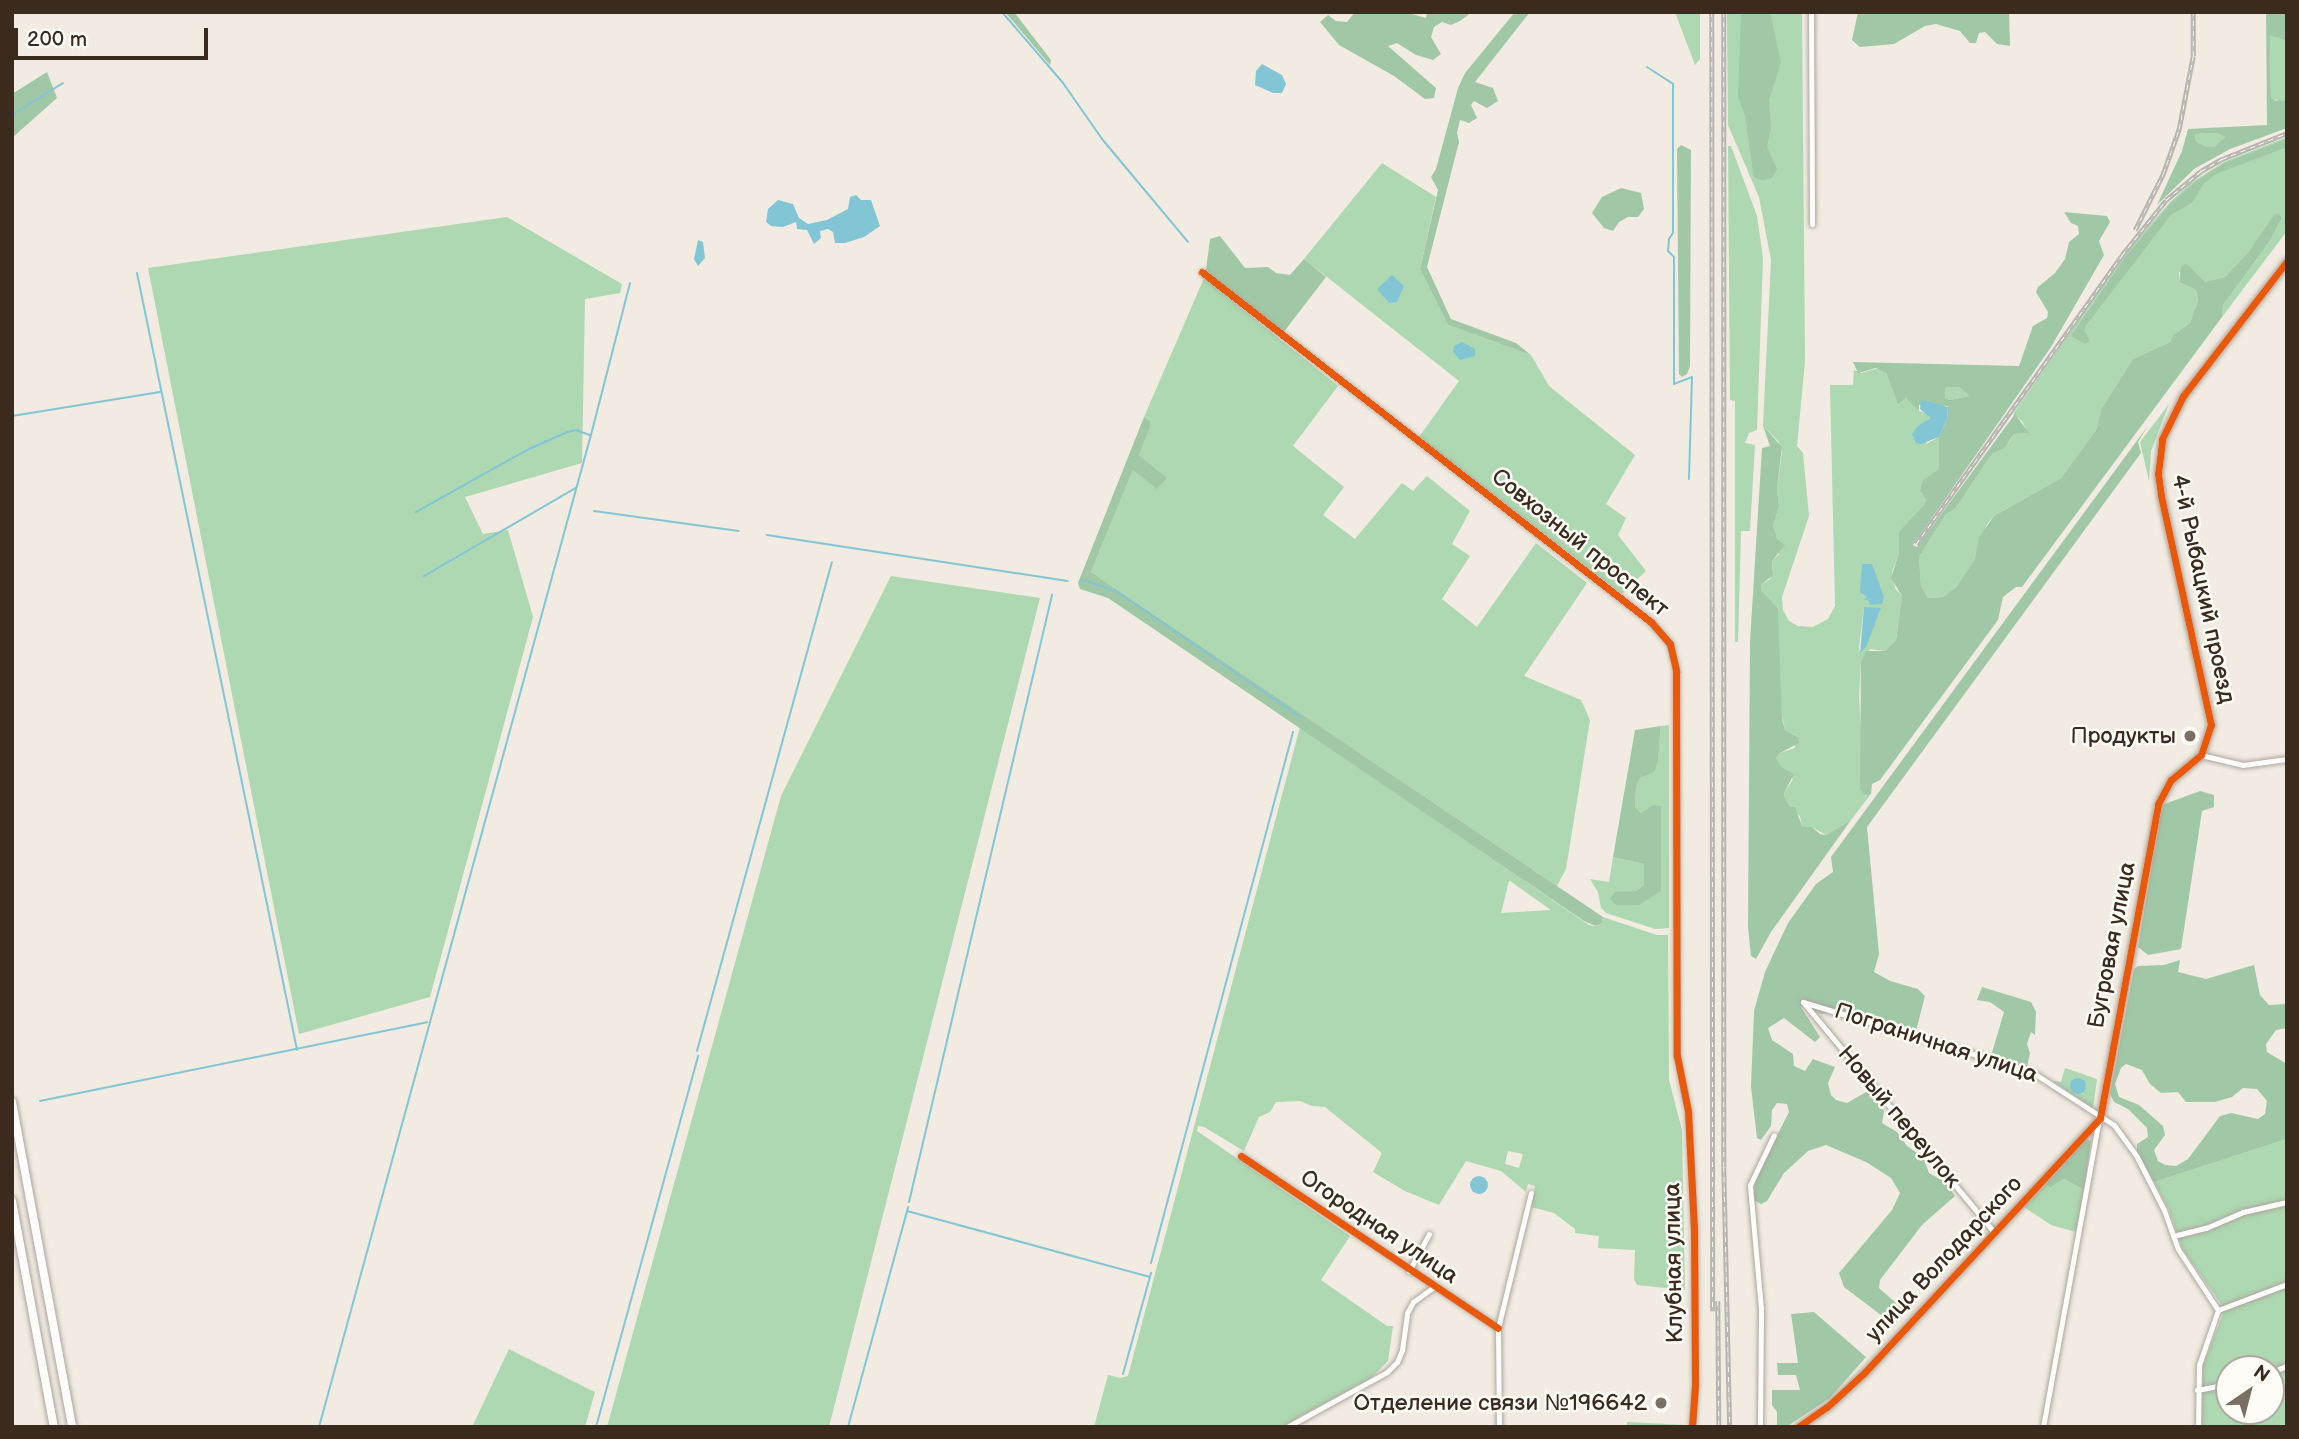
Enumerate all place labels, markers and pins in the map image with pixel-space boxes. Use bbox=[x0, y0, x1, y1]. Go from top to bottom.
place label: Продукты bbox=[2070, 722, 2176, 750]
marker: Продукты bbox=[2182, 728, 2198, 744]
place label: Отделение связи №196642 bbox=[1353, 1389, 1647, 1417]
marker: Отделение связи №196642 bbox=[1653, 1395, 1669, 1411]

